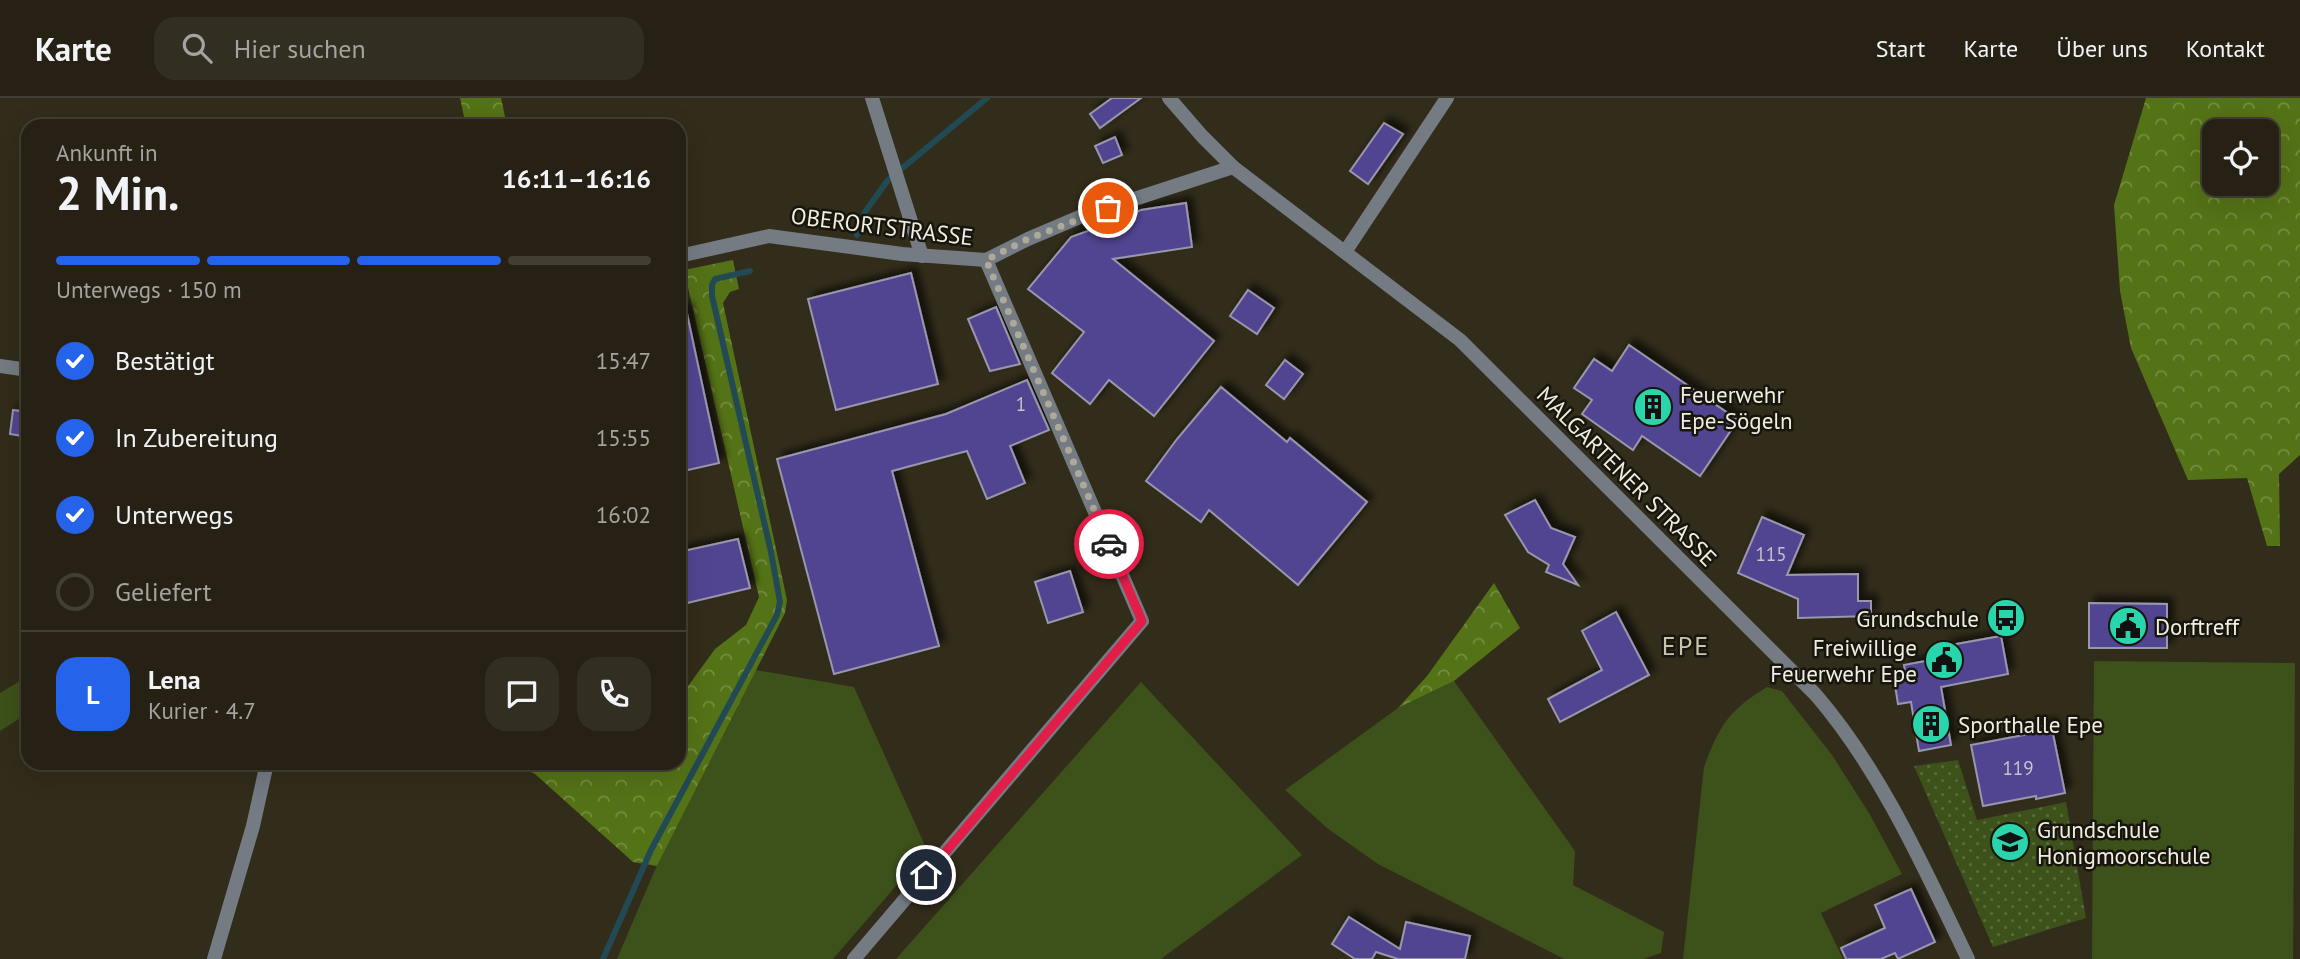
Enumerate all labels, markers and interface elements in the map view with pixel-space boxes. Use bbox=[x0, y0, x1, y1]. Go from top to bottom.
search box bbox=[154, 17, 644, 80]
text: Karte bbox=[35, 27, 112, 70]
icon: search bbox=[178, 29, 216, 67]
text: Hier suchen bbox=[234, 32, 366, 65]
text: Start bbox=[1876, 33, 1925, 64]
text: Karte bbox=[1963, 33, 2018, 64]
text: Über uns bbox=[2056, 33, 2148, 64]
text: Kontakt bbox=[2186, 33, 2265, 64]
map controls bbox=[2202, 119, 2279, 196]
button: locate bbox=[2202, 119, 2279, 196]
text: Ankunft in bbox=[56, 138, 158, 167]
text: 16:11–16:16 bbox=[502, 162, 651, 195]
text: 2 Min. bbox=[56, 163, 179, 223]
pin bbox=[1078, 178, 1138, 238]
icon: bag bbox=[1089, 189, 1127, 227]
street label: OBERORTSTRASSE bbox=[789, 200, 975, 252]
text: Unterwegs · 150 m bbox=[56, 275, 242, 304]
icon: check bbox=[56, 342, 94, 380]
text: Bestätigt bbox=[115, 344, 215, 377]
text: 15:47 bbox=[596, 346, 651, 375]
street label: MALGARTENER STRASSE bbox=[1531, 380, 1723, 572]
place label: Feuerwehr Epe-Sögeln bbox=[1680, 380, 1793, 435]
building icon: Feuerwehr Epe-Sögeln bbox=[1632, 386, 1674, 428]
house number: 1 bbox=[1016, 392, 1026, 416]
icon: check bbox=[56, 419, 94, 457]
text: In Zubereitung bbox=[115, 421, 278, 454]
text: 15:55 bbox=[596, 423, 651, 452]
icon: check bbox=[56, 496, 94, 534]
text: Unterwegs bbox=[115, 498, 233, 531]
text: 16:02 bbox=[596, 500, 651, 529]
courier bbox=[1074, 509, 1144, 579]
icon: car bbox=[1090, 525, 1128, 563]
house number: 115 bbox=[1755, 542, 1787, 566]
text: Geliefert bbox=[115, 575, 212, 608]
bus stop icon: Grundschule bbox=[1985, 597, 2027, 639]
place label: Grundschule bbox=[1856, 604, 1979, 633]
public building icon: Dorftreff bbox=[2107, 605, 2149, 647]
place label: Dorftreff bbox=[2155, 612, 2241, 641]
district label: EPE bbox=[1662, 629, 1710, 662]
place label: Freiwillige Feuerwehr Epe bbox=[1770, 633, 1917, 688]
public building icon: Freiwillige Feuerwehr Epe bbox=[1923, 639, 1965, 681]
button: chat bbox=[485, 657, 559, 731]
button: phone bbox=[577, 657, 651, 731]
text: Lena bbox=[148, 663, 201, 696]
text: L bbox=[86, 678, 100, 711]
text: Kurier · 4.7 bbox=[148, 696, 256, 725]
building icon: Sporthalle Epe bbox=[1910, 703, 1952, 745]
place label: Sporthalle Epe bbox=[1958, 710, 2103, 739]
house number: 119 bbox=[2002, 756, 2034, 780]
place label: Grundschule Honigmoorschule bbox=[2037, 815, 2210, 870]
school or university icon: Grundschule Honigmoorschule bbox=[1989, 821, 2031, 863]
pin bbox=[896, 845, 956, 905]
icon: home bbox=[907, 856, 945, 894]

